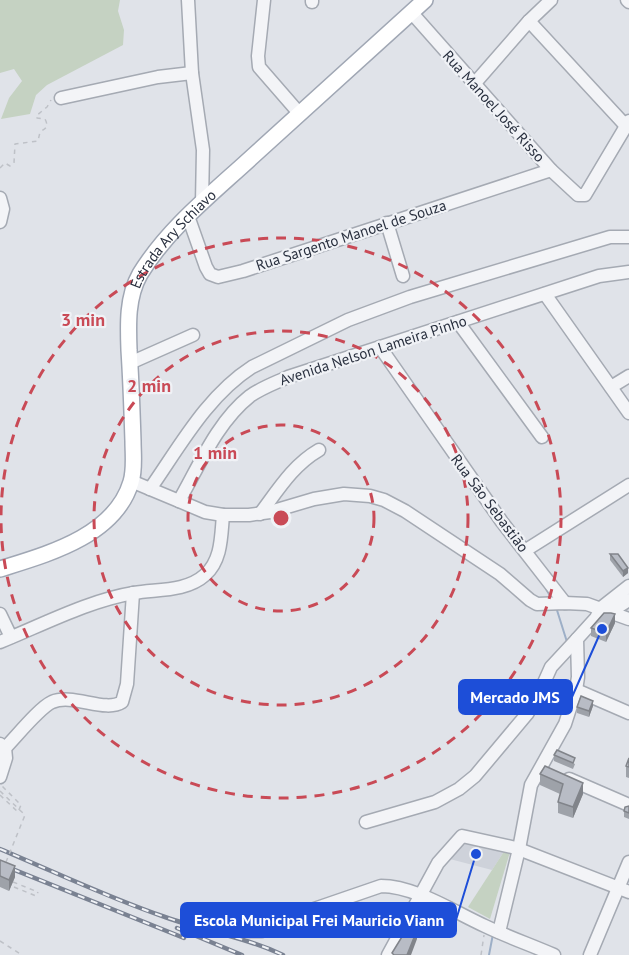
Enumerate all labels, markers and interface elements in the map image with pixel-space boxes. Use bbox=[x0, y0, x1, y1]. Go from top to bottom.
street label: Rua Manoel José Risso bbox=[439, 46, 549, 166]
street label: Estrada Ary Schiavo bbox=[125, 185, 220, 291]
street label: Rua Sargento Manoel de Souza bbox=[253, 195, 449, 275]
text: 3 min bbox=[61, 308, 105, 331]
street label: Avenida Nelson Lameira Pinho bbox=[277, 311, 469, 389]
text: 2 min bbox=[127, 374, 171, 397]
text: 1 min bbox=[193, 441, 237, 464]
street label: Rua São Sebastião bbox=[447, 450, 533, 556]
centre of rings bbox=[271, 508, 291, 528]
callout: Mercado JMS bbox=[459, 680, 572, 714]
text: Mercado JMS bbox=[470, 687, 560, 707]
callout: Escola Municipal Frei Mauricio Viann bbox=[181, 903, 456, 937]
text: Escola Municipal Frei Mauricio Viann bbox=[194, 910, 444, 930]

